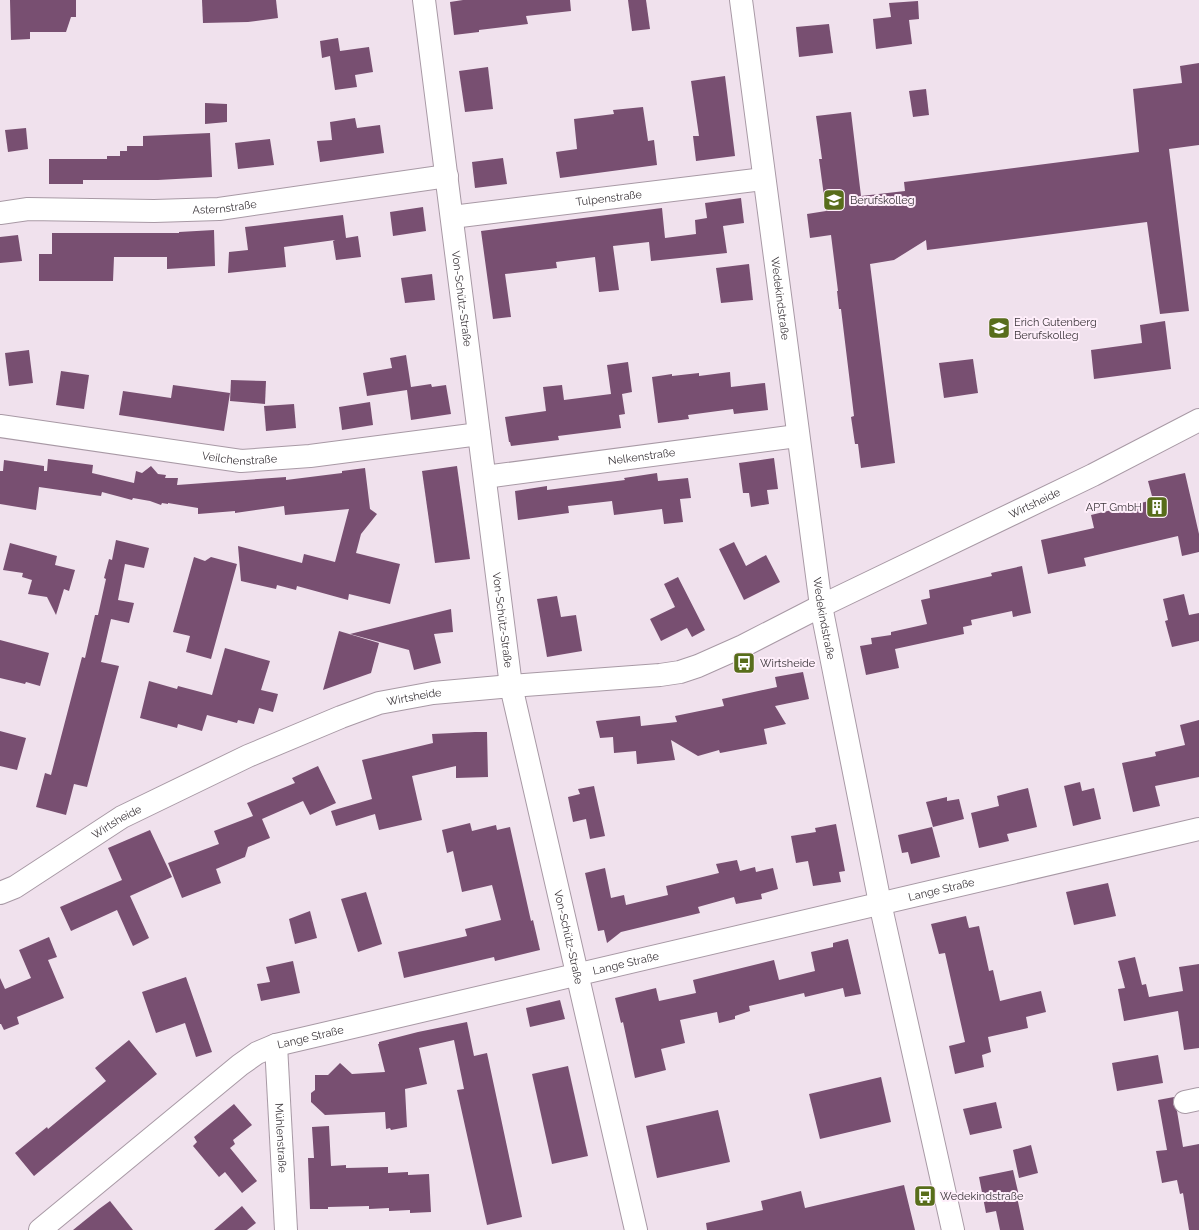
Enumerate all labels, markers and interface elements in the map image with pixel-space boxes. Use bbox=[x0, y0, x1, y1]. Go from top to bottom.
school or university icon: Berufskolleg bbox=[821, 187, 847, 213]
street label: Tulpenstraße bbox=[575, 188, 643, 209]
place label: Berufskolleg bbox=[850, 194, 914, 207]
street label: Asternstraße bbox=[192, 198, 258, 217]
street label: Von-Schütz-Straße bbox=[449, 250, 474, 348]
street label: Wedekindstraße bbox=[768, 256, 792, 341]
school or university icon: Erich Gutenberg Berufskolleg bbox=[986, 315, 1012, 341]
place label: Erich Gutenberg Berufskolleg bbox=[1014, 316, 1097, 342]
street label: Nelkenstraße bbox=[607, 446, 677, 468]
street label: Veilchenstraße bbox=[201, 449, 278, 468]
street label: Wirtsheide bbox=[1007, 486, 1063, 522]
building icon: APT GmbH bbox=[1144, 494, 1170, 520]
place label: APT GmbH bbox=[1086, 501, 1142, 514]
street label: Von-Schütz-Straße bbox=[490, 572, 515, 669]
street label: Wedekindstraße bbox=[810, 576, 838, 661]
bus stop icon: Wirtsheide bbox=[731, 650, 757, 676]
place label: Wirtsheide bbox=[760, 657, 816, 670]
street label: Wirtsheide bbox=[386, 686, 443, 708]
street label: Wirtsheide bbox=[90, 802, 144, 842]
street label: Lange Straße bbox=[907, 876, 976, 904]
street label: Von-Schütz-Straße bbox=[551, 889, 585, 986]
street label: Lange Straße bbox=[592, 949, 661, 978]
street label: Lange Straße bbox=[276, 1023, 345, 1051]
street label: Mühlenstraße bbox=[272, 1103, 289, 1174]
bus stop icon: Wedekindstraße bbox=[912, 1183, 938, 1209]
place label: Wedekindstraße bbox=[940, 1190, 1024, 1203]

